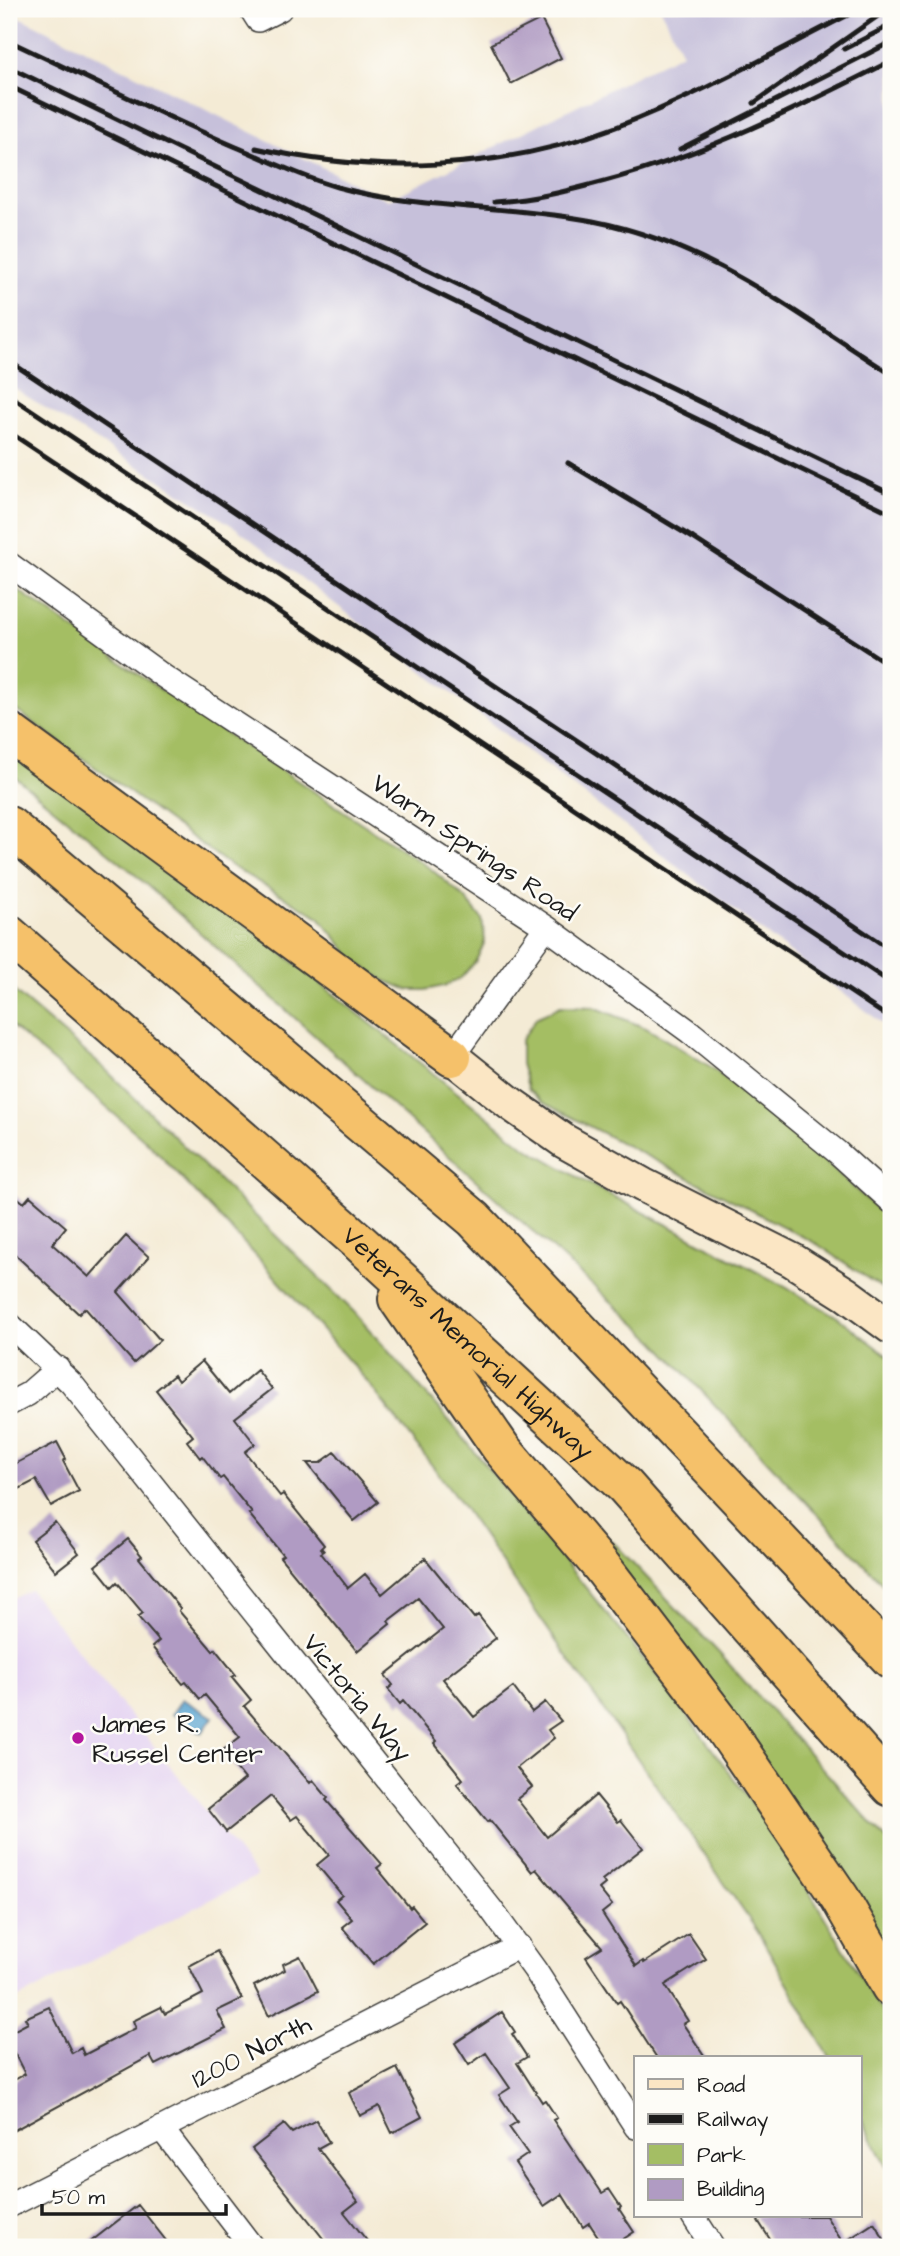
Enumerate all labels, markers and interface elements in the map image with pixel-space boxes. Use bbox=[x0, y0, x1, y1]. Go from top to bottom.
street label: Warm Springs Road bbox=[363, 765, 585, 932]
street label: Veterans Memorial Highway bbox=[334, 1218, 602, 1469]
street label: Victoria Way bbox=[293, 1626, 420, 1771]
place label: James R. Russel Center bbox=[92, 1706, 263, 1772]
marker: James R. Russel Center bbox=[70, 1730, 86, 1746]
street label: 1200 North bbox=[185, 2006, 318, 2097]
legend bbox=[634, 2056, 862, 2218]
text: Road bbox=[697, 2071, 745, 2100]
text: Railway bbox=[697, 2105, 769, 2136]
text: Park bbox=[697, 2141, 746, 2170]
scale bar bbox=[42, 2172, 226, 2216]
text: Building bbox=[697, 2175, 765, 2206]
text: 50 m bbox=[52, 2183, 106, 2212]

